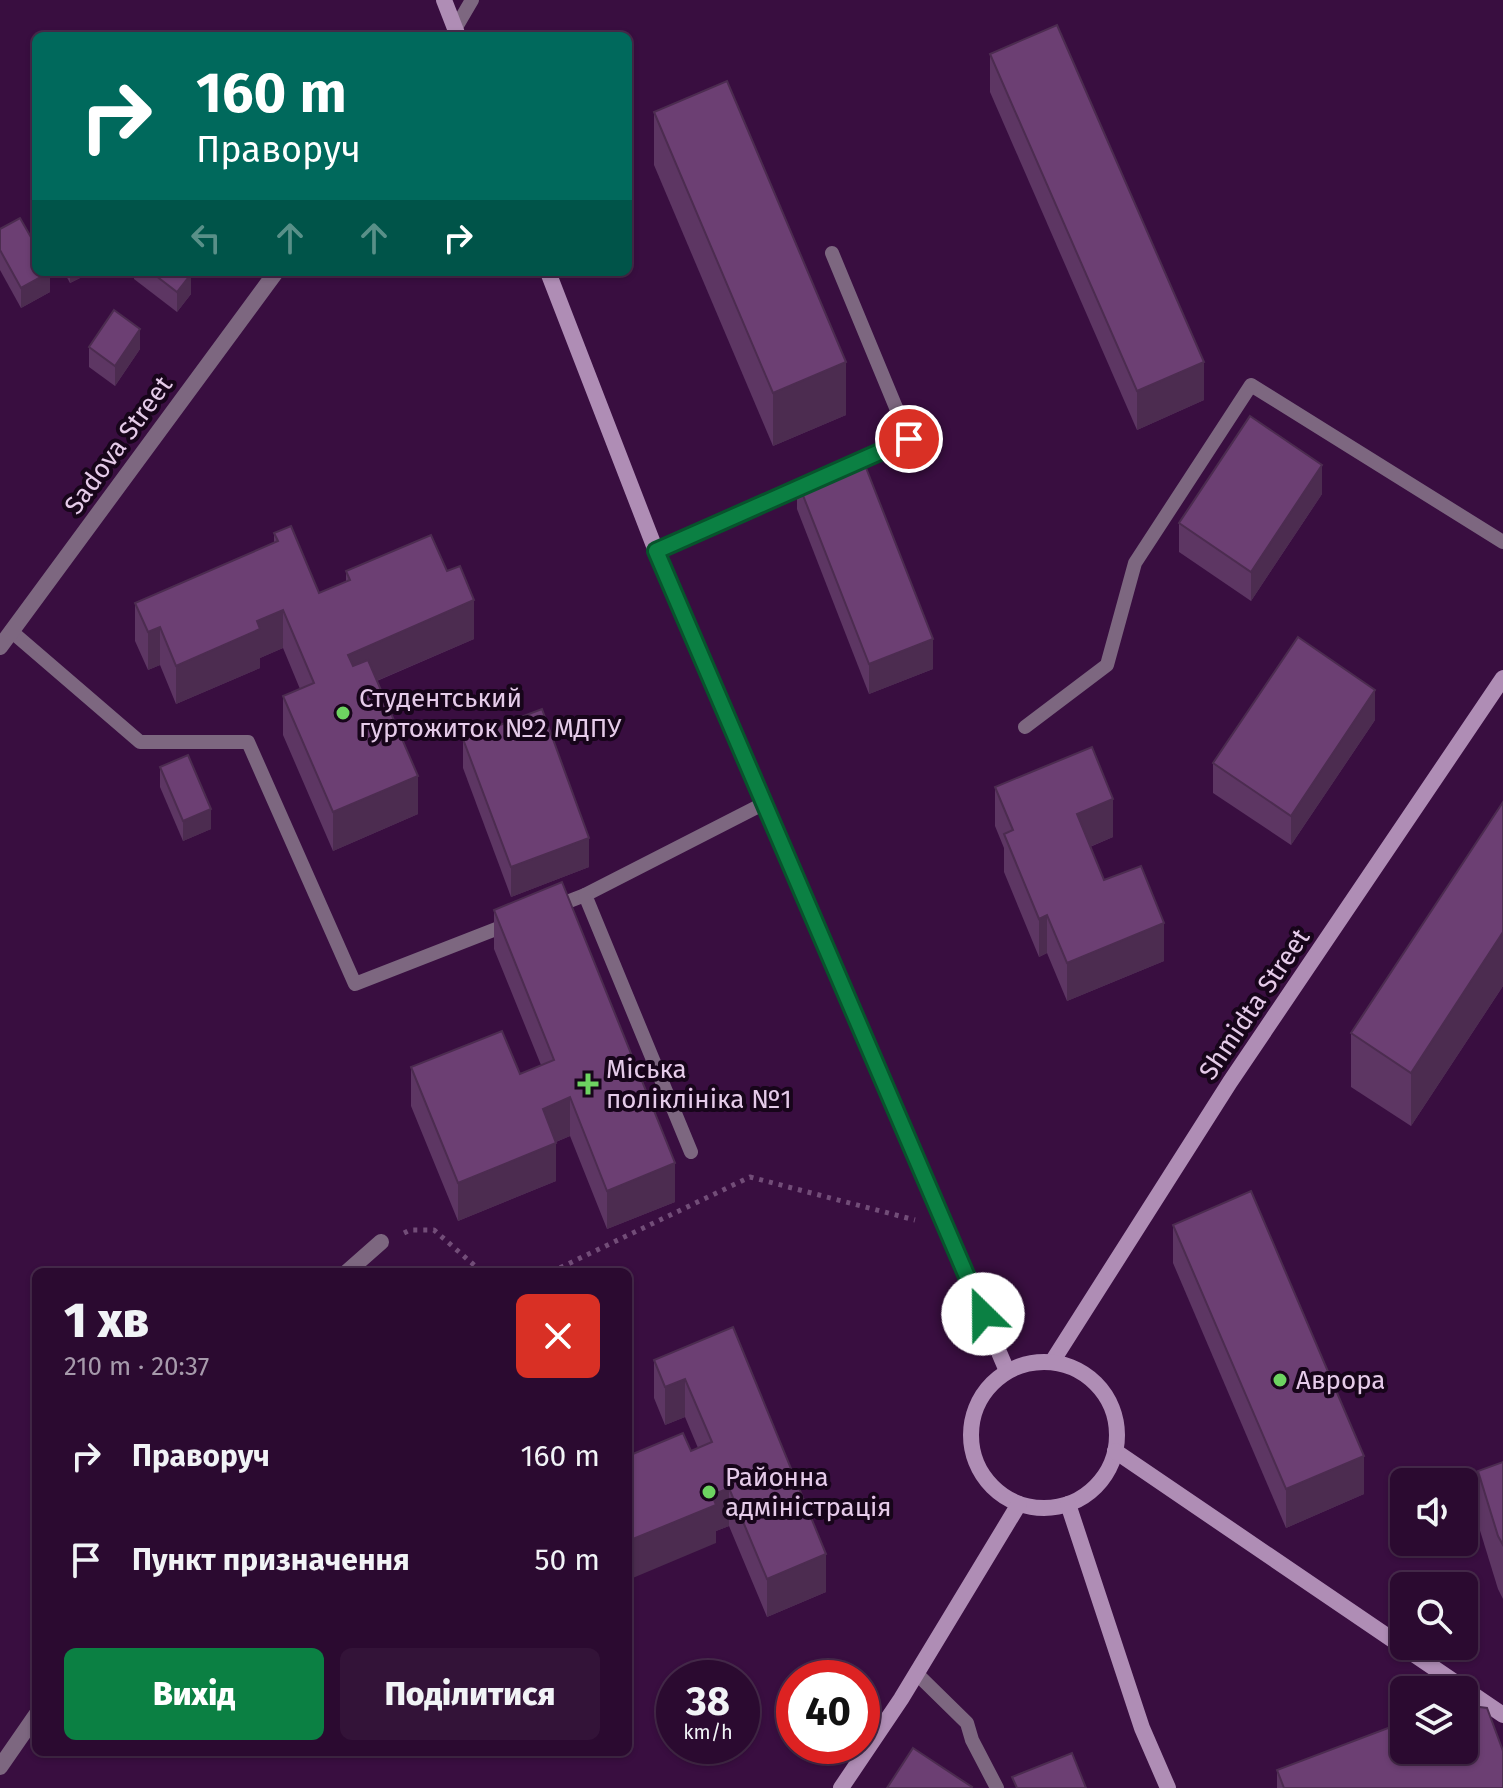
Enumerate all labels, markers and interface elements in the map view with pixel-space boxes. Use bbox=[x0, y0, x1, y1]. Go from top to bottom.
text: 160 m bbox=[196, 60, 347, 127]
icon: right bbox=[64, 64, 168, 168]
text: Праворуч bbox=[196, 128, 361, 172]
icon: left bbox=[184, 216, 228, 260]
icon: ahead bbox=[268, 216, 312, 260]
icon: ahead bbox=[352, 216, 396, 260]
icon: right bbox=[436, 216, 480, 260]
street label: Sadova Street bbox=[58, 370, 179, 520]
pin bbox=[875, 405, 943, 473]
icon: arrive bbox=[887, 417, 931, 461]
place label: Студентський гуртожиток №2 МДПУ bbox=[359, 683, 622, 744]
marker: Студентський гуртожиток №2 МДПУ bbox=[334, 704, 352, 722]
street label: Shmidta Street bbox=[1193, 922, 1317, 1086]
place label: Міська поліклініка №1 bbox=[606, 1054, 792, 1115]
marker: Міська поліклініка №1 bbox=[577, 1073, 599, 1095]
position arrow bbox=[941, 1272, 1025, 1356]
text: 1 хв bbox=[64, 1292, 149, 1350]
button: close bbox=[516, 1294, 600, 1378]
text: 210 m · 20:37 bbox=[64, 1351, 209, 1382]
place label: Аврора bbox=[1296, 1365, 1386, 1396]
marker: Аврора bbox=[1271, 1371, 1289, 1389]
icon: right bbox=[64, 1434, 108, 1478]
text: Праворуч bbox=[132, 1438, 270, 1474]
text: 160 m bbox=[521, 1438, 600, 1474]
place label: Районна адміністрація bbox=[725, 1462, 892, 1523]
map controls bbox=[1390, 1468, 1478, 1764]
button: sound bbox=[1390, 1468, 1478, 1556]
marker: Районна адміністрація bbox=[700, 1483, 718, 1501]
icon: arrive bbox=[64, 1538, 108, 1582]
text: Пункт призначення bbox=[132, 1542, 410, 1578]
text: 50 m bbox=[535, 1542, 600, 1578]
button: search bbox=[1390, 1572, 1478, 1660]
button: Вихід bbox=[64, 1648, 324, 1740]
button: Поділитися bbox=[340, 1648, 600, 1740]
speed limit sign: 40 bbox=[776, 1660, 880, 1764]
button: layers bbox=[1390, 1676, 1478, 1764]
text: 38 bbox=[686, 1678, 730, 1726]
text: km/h bbox=[683, 1720, 733, 1744]

